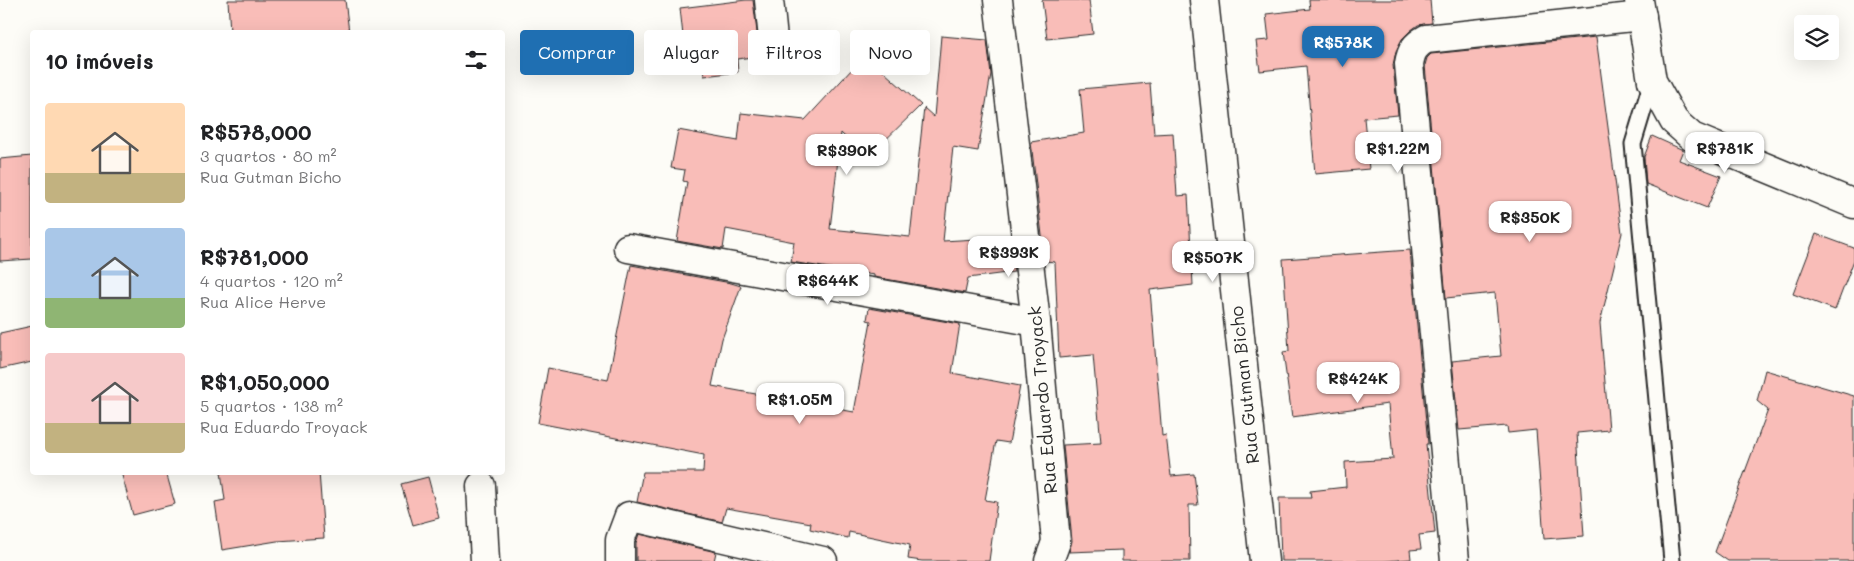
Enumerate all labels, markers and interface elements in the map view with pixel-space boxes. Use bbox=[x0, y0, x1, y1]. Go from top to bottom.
map controls bbox=[1794, 15, 1839, 60]
button: layers bbox=[1794, 15, 1839, 60]
pin: R$578K bbox=[1302, 26, 1384, 68]
chip: Comprar bbox=[520, 30, 634, 75]
chip: Alugar bbox=[644, 30, 738, 75]
chip: Filtros bbox=[748, 30, 840, 75]
chip: Novo bbox=[850, 30, 930, 75]
text: R$578K bbox=[1313, 31, 1373, 52]
icon: filters bbox=[462, 46, 490, 74]
text: 10 imóveis bbox=[45, 47, 153, 74]
text: R$578,000 bbox=[200, 118, 311, 145]
icon: home bbox=[85, 123, 145, 183]
pin: R$1.22M bbox=[1352, 132, 1444, 174]
pin: R$781K bbox=[1684, 132, 1766, 174]
pin: R$390K bbox=[806, 134, 888, 176]
text: R$1.22M bbox=[1366, 137, 1430, 158]
text: R$781K bbox=[1696, 137, 1754, 158]
text: R$390K bbox=[817, 139, 878, 160]
text: 3 quartos · 80 m² bbox=[200, 145, 337, 166]
text: Rua Gutman Bicho bbox=[200, 166, 341, 187]
pin: R$350K bbox=[1489, 200, 1571, 243]
text: R$350K bbox=[1500, 206, 1560, 227]
pin: R$393K bbox=[968, 236, 1050, 278]
pin: R$507K bbox=[1172, 240, 1254, 283]
text: R$393K bbox=[979, 241, 1039, 262]
text: R$781,000 bbox=[200, 243, 309, 270]
text: R$507K bbox=[1183, 246, 1243, 267]
icon: home bbox=[85, 248, 145, 308]
pin: R$644K bbox=[787, 264, 869, 306]
text: R$644K bbox=[797, 269, 859, 290]
text: 4 quartos · 120 m² bbox=[200, 270, 343, 291]
text: Rua Alice Herve bbox=[200, 291, 326, 312]
street label: Rua Eduardo Troyack bbox=[1022, 305, 1062, 495]
street label: Rua Gutman Bicho bbox=[1224, 305, 1264, 465]
pin: R$424K bbox=[1317, 362, 1399, 404]
text: R$424K bbox=[1328, 367, 1388, 388]
text: R$1,050,000 bbox=[200, 368, 330, 395]
icon: home bbox=[85, 373, 145, 433]
pin: R$1.05M bbox=[754, 382, 846, 425]
text: R$1.05M bbox=[767, 388, 833, 409]
text: 5 quartos · 138 m² bbox=[200, 395, 343, 416]
text: Rua Eduardo Troyack bbox=[200, 416, 368, 437]

